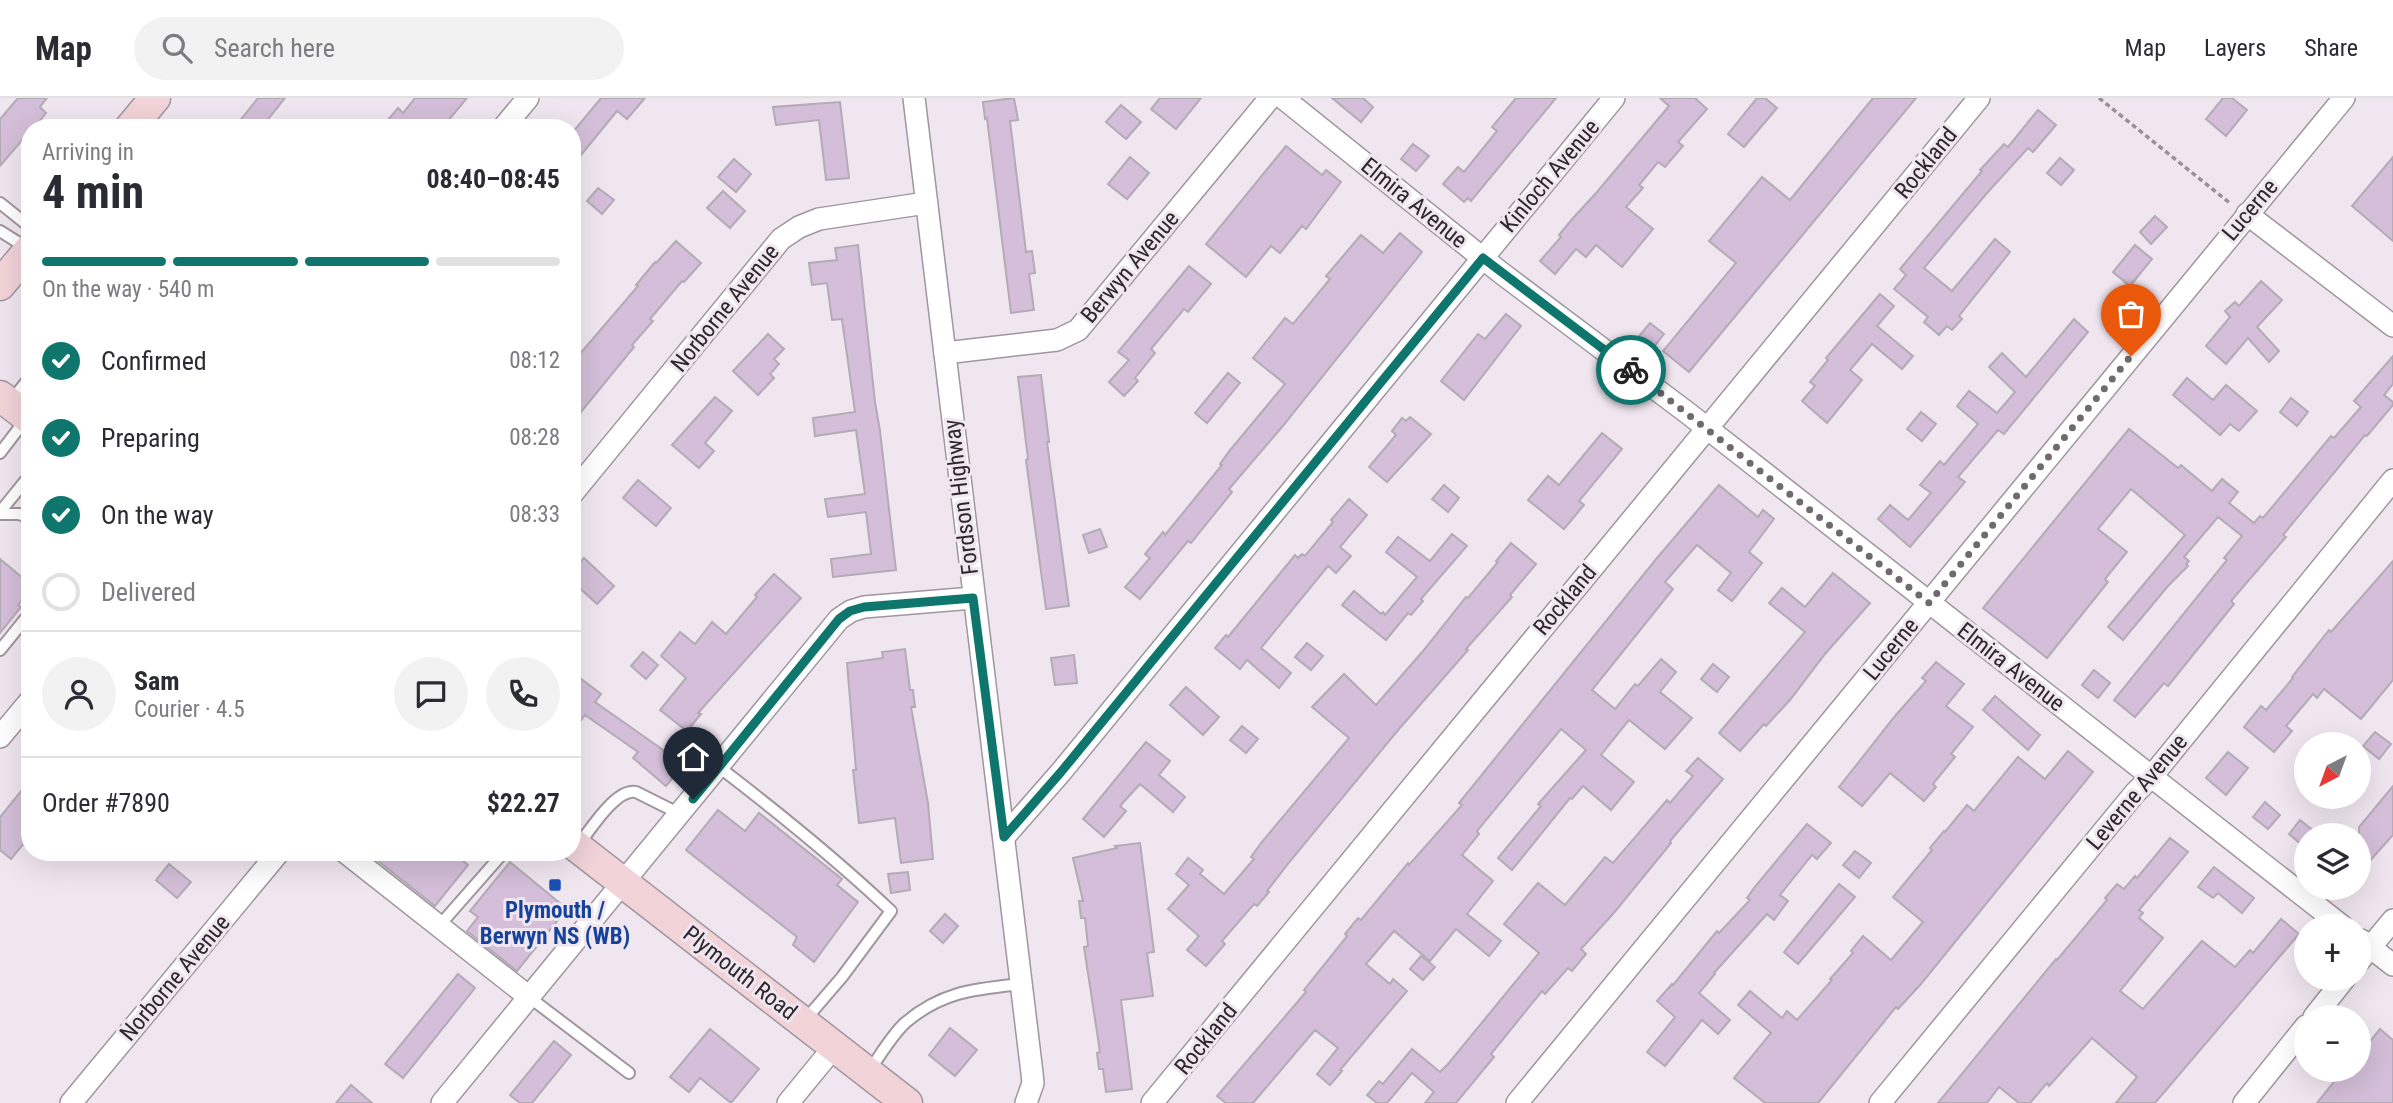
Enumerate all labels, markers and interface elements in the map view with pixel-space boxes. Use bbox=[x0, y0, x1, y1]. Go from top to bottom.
search box bbox=[134, 17, 624, 80]
text: Map bbox=[35, 29, 92, 68]
icon: search bbox=[158, 29, 196, 67]
text: Search here bbox=[214, 33, 335, 63]
text: Map bbox=[2125, 34, 2166, 62]
text: Layers bbox=[2204, 34, 2266, 62]
text: Share bbox=[2304, 34, 2358, 62]
street label: Kinloch Avenue bbox=[1495, 114, 1605, 238]
street label: Rockland bbox=[1889, 122, 1963, 204]
text: Arriving in bbox=[42, 139, 134, 166]
street label: Elmira Avenue bbox=[1356, 152, 1472, 254]
text: 08:40–08:45 bbox=[426, 164, 560, 194]
text: 4 min bbox=[42, 165, 144, 219]
street label: Lucerne bbox=[2217, 174, 2283, 246]
street label: Berwyn Avenue bbox=[1075, 206, 1185, 328]
street label: Norborne Avenue bbox=[665, 239, 785, 377]
text: On the way · 540 m bbox=[42, 276, 214, 303]
pin bbox=[2101, 284, 2161, 356]
icon: bag bbox=[2112, 295, 2150, 333]
courier bbox=[1596, 335, 1666, 405]
icon: check bbox=[42, 342, 80, 380]
text: Confirmed bbox=[101, 346, 207, 376]
text: 08:12 bbox=[509, 347, 560, 374]
icon: bike bbox=[1612, 351, 1650, 389]
street label: Fordson Highway bbox=[938, 417, 984, 576]
icon: check bbox=[42, 419, 80, 457]
text: Preparing bbox=[101, 423, 200, 453]
text: 08:28 bbox=[509, 424, 560, 451]
icon: check bbox=[42, 496, 80, 534]
text: On the way bbox=[101, 500, 214, 530]
text: 08:33 bbox=[509, 501, 560, 528]
street label: Rockland bbox=[1528, 559, 1602, 641]
text: Delivered bbox=[101, 577, 196, 607]
street label: Lucerne bbox=[1858, 613, 1924, 685]
street label: Elmira Avenue bbox=[1952, 617, 2070, 717]
button: person bbox=[42, 657, 116, 731]
button: chat bbox=[394, 657, 468, 731]
button: phone bbox=[486, 657, 560, 731]
text: Sam bbox=[134, 666, 180, 696]
text: Courier · 4.5 bbox=[134, 696, 245, 723]
pin bbox=[663, 727, 723, 799]
street label: Leverne Avenue bbox=[2081, 729, 2193, 855]
north arrow bbox=[2294, 732, 2371, 808]
map controls bbox=[2294, 732, 2371, 1082]
icon: home bbox=[674, 738, 712, 776]
text: Order #7890 bbox=[42, 788, 170, 818]
text: $22.27 bbox=[487, 788, 560, 818]
button: layers bbox=[2294, 823, 2371, 900]
marker: Plymouth / Berwyn NS (WB) bbox=[547, 877, 563, 893]
place label: Plymouth / Berwyn NS (WB) bbox=[480, 897, 630, 950]
street label: Norborne Avenue bbox=[114, 910, 236, 1046]
button: + bbox=[2294, 914, 2371, 991]
street label: Plymouth Road bbox=[678, 920, 802, 1026]
street label: Rockland bbox=[1169, 998, 1243, 1080]
button: − bbox=[2294, 1005, 2371, 1082]

